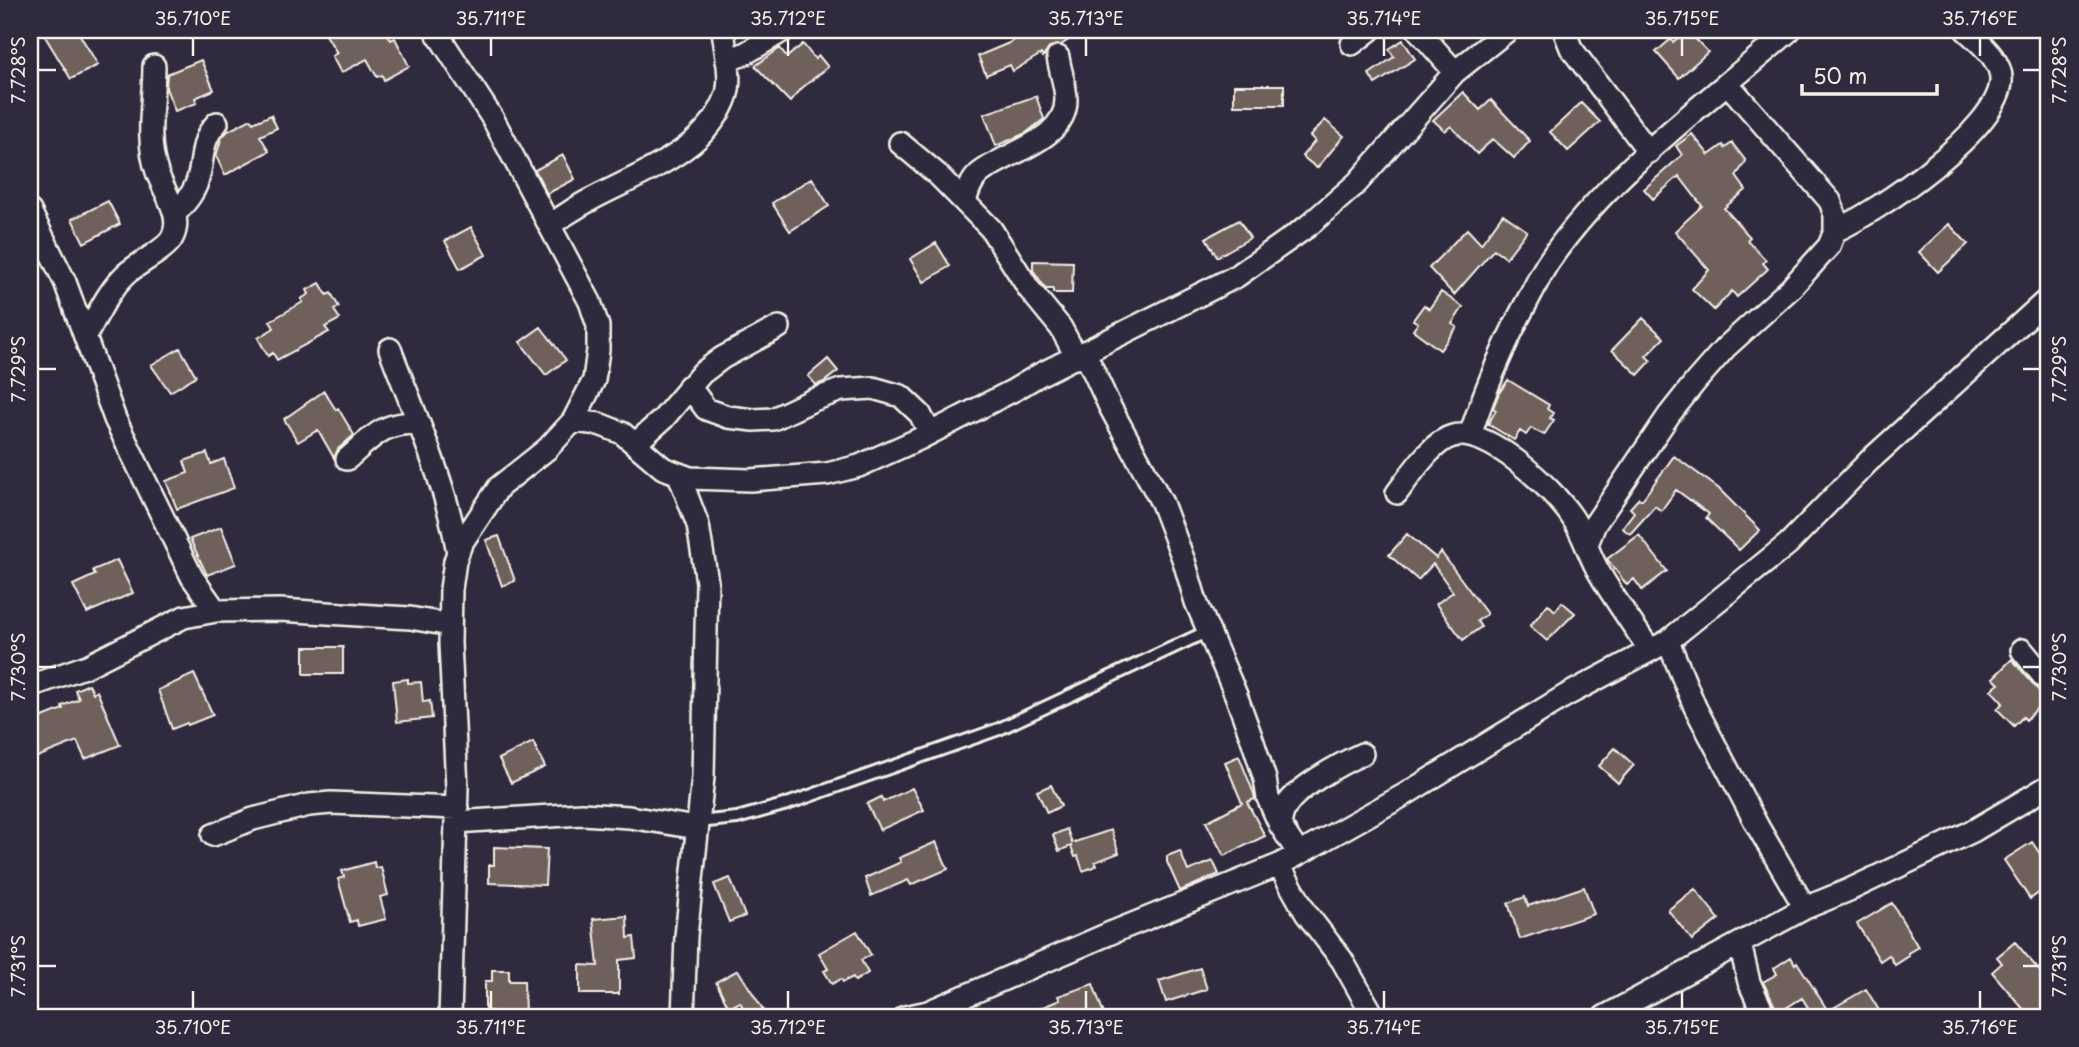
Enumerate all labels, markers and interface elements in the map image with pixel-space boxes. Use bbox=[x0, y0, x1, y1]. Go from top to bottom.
text: 35.710°E bbox=[155, 4, 231, 31]
text: 35.711°E bbox=[456, 4, 526, 31]
text: 35.712°E bbox=[750, 4, 826, 31]
text: 35.713°E bbox=[1048, 4, 1124, 31]
text: 35.714°E bbox=[1346, 4, 1422, 31]
text: 35.715°E bbox=[1644, 4, 1720, 31]
text: 35.716°E bbox=[1942, 4, 2018, 31]
text: 7.728°S bbox=[4, 36, 31, 104]
text: 7.728°S bbox=[2045, 36, 2072, 104]
scale bar bbox=[1802, 52, 1937, 96]
text: 50 m bbox=[1813, 59, 1867, 91]
text: 7.729°S bbox=[4, 336, 31, 402]
text: 7.729°S bbox=[2045, 336, 2072, 402]
text: 7.730°S bbox=[4, 633, 31, 701]
text: 7.730°S bbox=[2045, 633, 2072, 701]
text: 7.731°S bbox=[4, 935, 31, 997]
text: 7.731°S bbox=[2045, 935, 2072, 997]
text: 35.710°E bbox=[155, 1013, 231, 1040]
text: 35.711°E bbox=[456, 1013, 526, 1040]
text: 35.712°E bbox=[750, 1013, 826, 1040]
text: 35.713°E bbox=[1048, 1013, 1124, 1040]
text: 35.714°E bbox=[1346, 1013, 1422, 1040]
text: 35.715°E bbox=[1644, 1013, 1720, 1040]
text: 35.716°E bbox=[1942, 1013, 2018, 1040]

